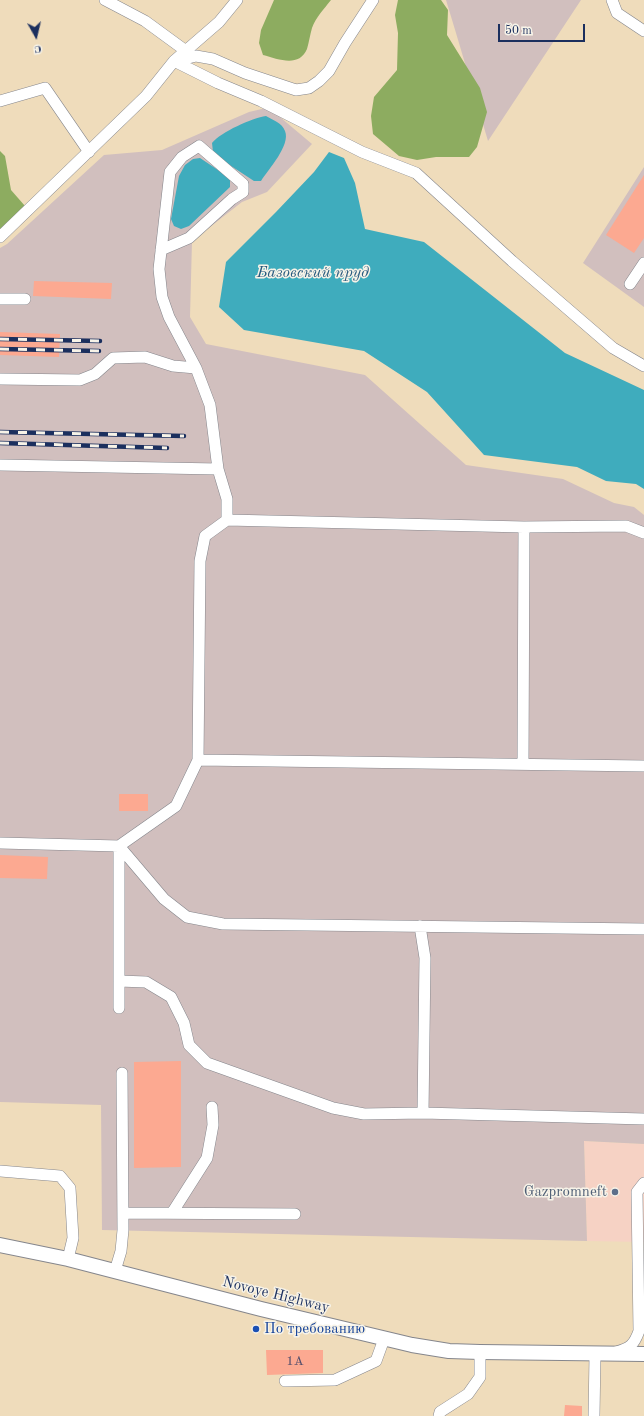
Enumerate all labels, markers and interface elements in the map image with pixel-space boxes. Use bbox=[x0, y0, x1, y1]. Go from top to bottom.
north arrow bbox=[16, 16, 56, 56]
scale bar bbox=[500, 16, 587, 42]
text: 50 m bbox=[505, 25, 532, 37]
text: С bbox=[33, 42, 42, 54]
water label: Базовский пруд bbox=[257, 263, 369, 283]
place label: Gazpromneft bbox=[524, 1183, 607, 1201]
marker: Gazpromneft bbox=[610, 1187, 620, 1197]
street label: Novoye Highway bbox=[221, 1273, 331, 1317]
place label: По требованию bbox=[264, 1320, 365, 1338]
marker: По требованию bbox=[251, 1324, 261, 1334]
house number: 1А bbox=[286, 1354, 304, 1370]

